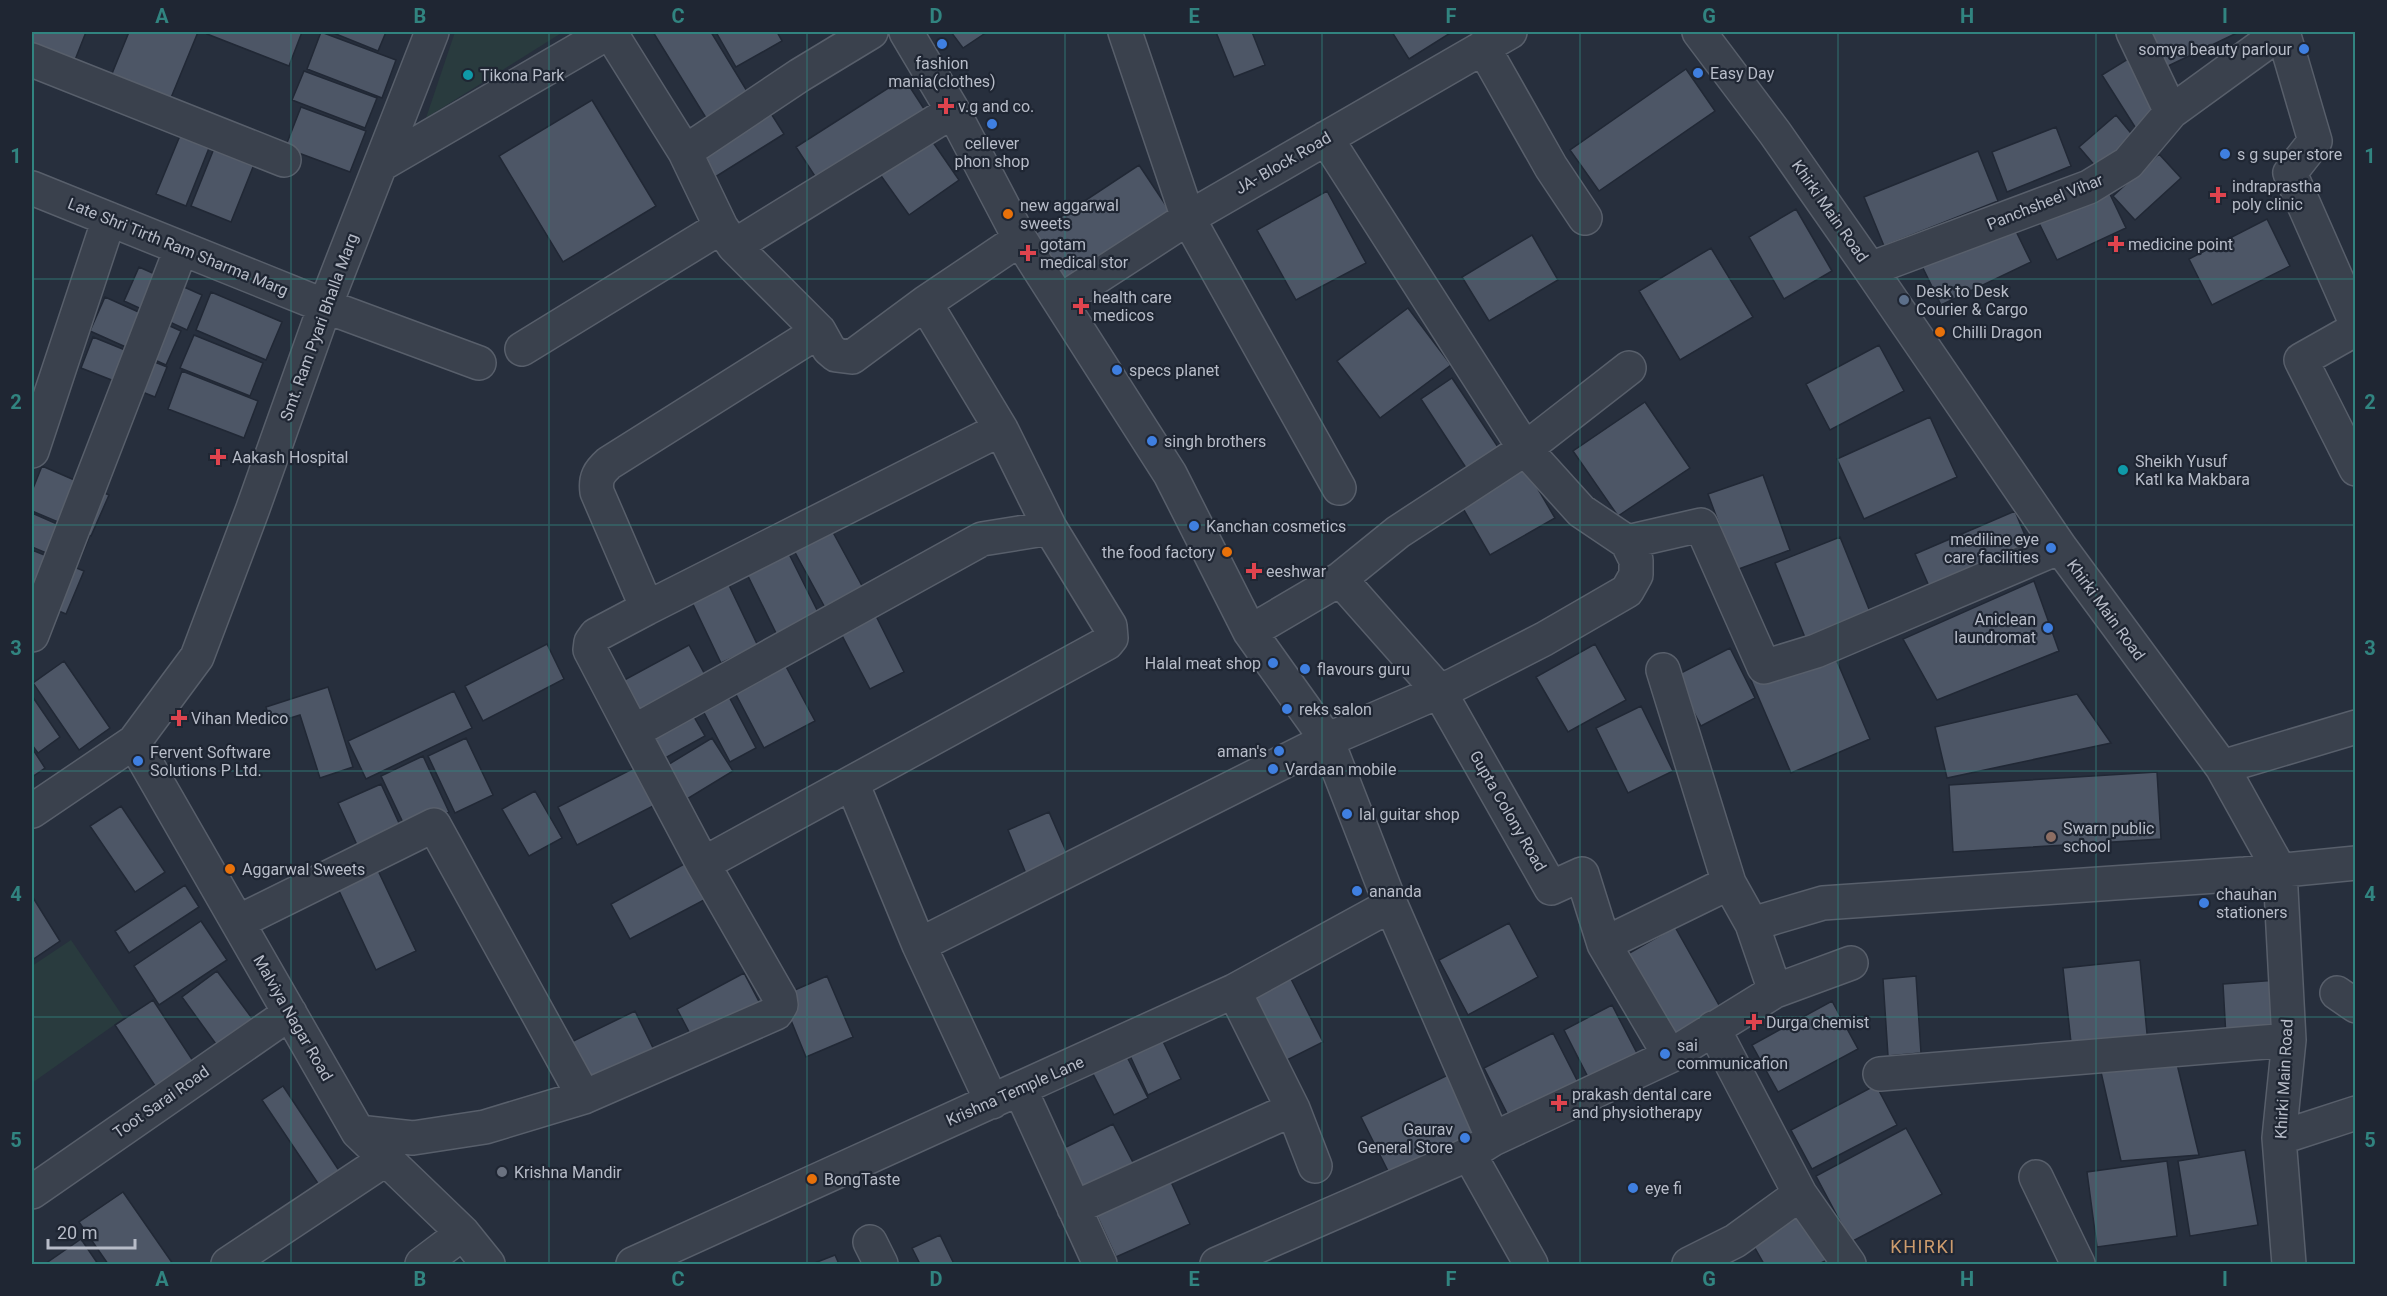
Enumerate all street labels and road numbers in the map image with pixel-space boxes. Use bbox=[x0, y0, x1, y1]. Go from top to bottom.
street label: JA- Block Road bbox=[1232, 128, 1334, 198]
street label: Khirki Main Road bbox=[1788, 156, 1872, 266]
street label: Panchsheel Vihar bbox=[1984, 170, 2106, 234]
street label: Late Shri Tirth Ram Sharma Marg bbox=[65, 194, 291, 300]
street label: Smt. Ram Pyari Bhalla Marg bbox=[276, 231, 362, 423]
street label: Khirki Main Road bbox=[2063, 556, 2149, 664]
street label: Gupta Colony Road bbox=[1466, 747, 1550, 875]
street label: Malviya Nagar Road bbox=[249, 952, 337, 1084]
street label: Khirki Main Road bbox=[2271, 1018, 2297, 1140]
street label: Krishna Temple Lane bbox=[943, 1052, 1087, 1130]
street label: Toot Sarai Road bbox=[109, 1062, 213, 1142]

